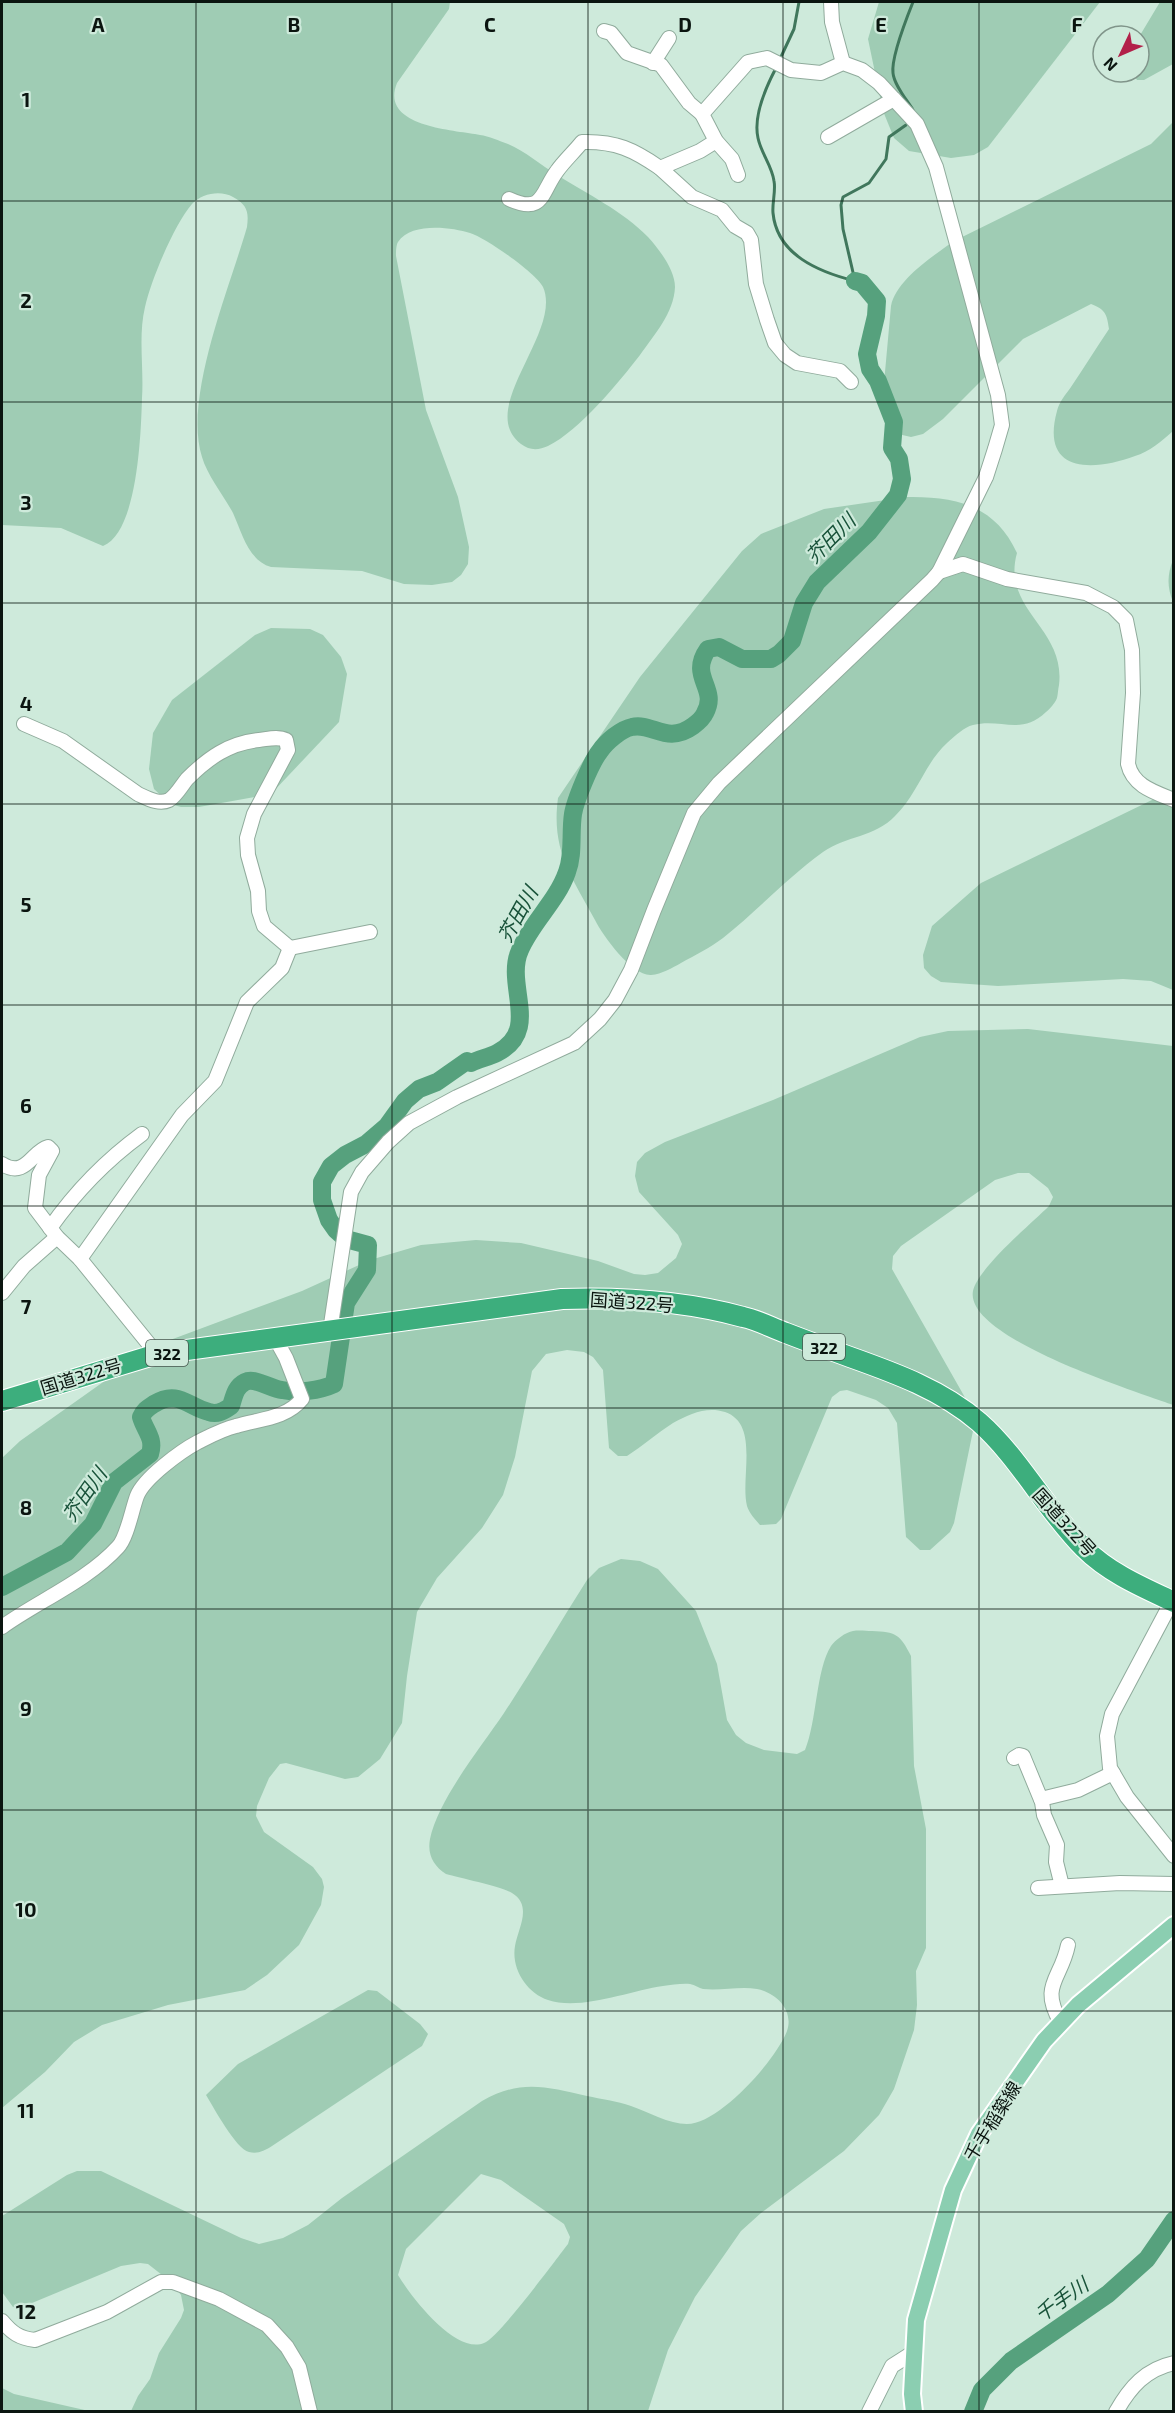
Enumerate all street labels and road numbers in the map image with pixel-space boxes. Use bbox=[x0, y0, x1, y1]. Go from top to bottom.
street label: 国道322号 bbox=[589, 1288, 675, 1316]
road number: 322 bbox=[803, 1334, 845, 1360]
road number: 322 bbox=[146, 1340, 188, 1366]
street label: 国道322号 bbox=[37, 1353, 125, 1399]
street label: 国道322号 bbox=[1029, 1483, 1101, 1561]
street label: 千手稲築線 bbox=[959, 2077, 1025, 2165]

